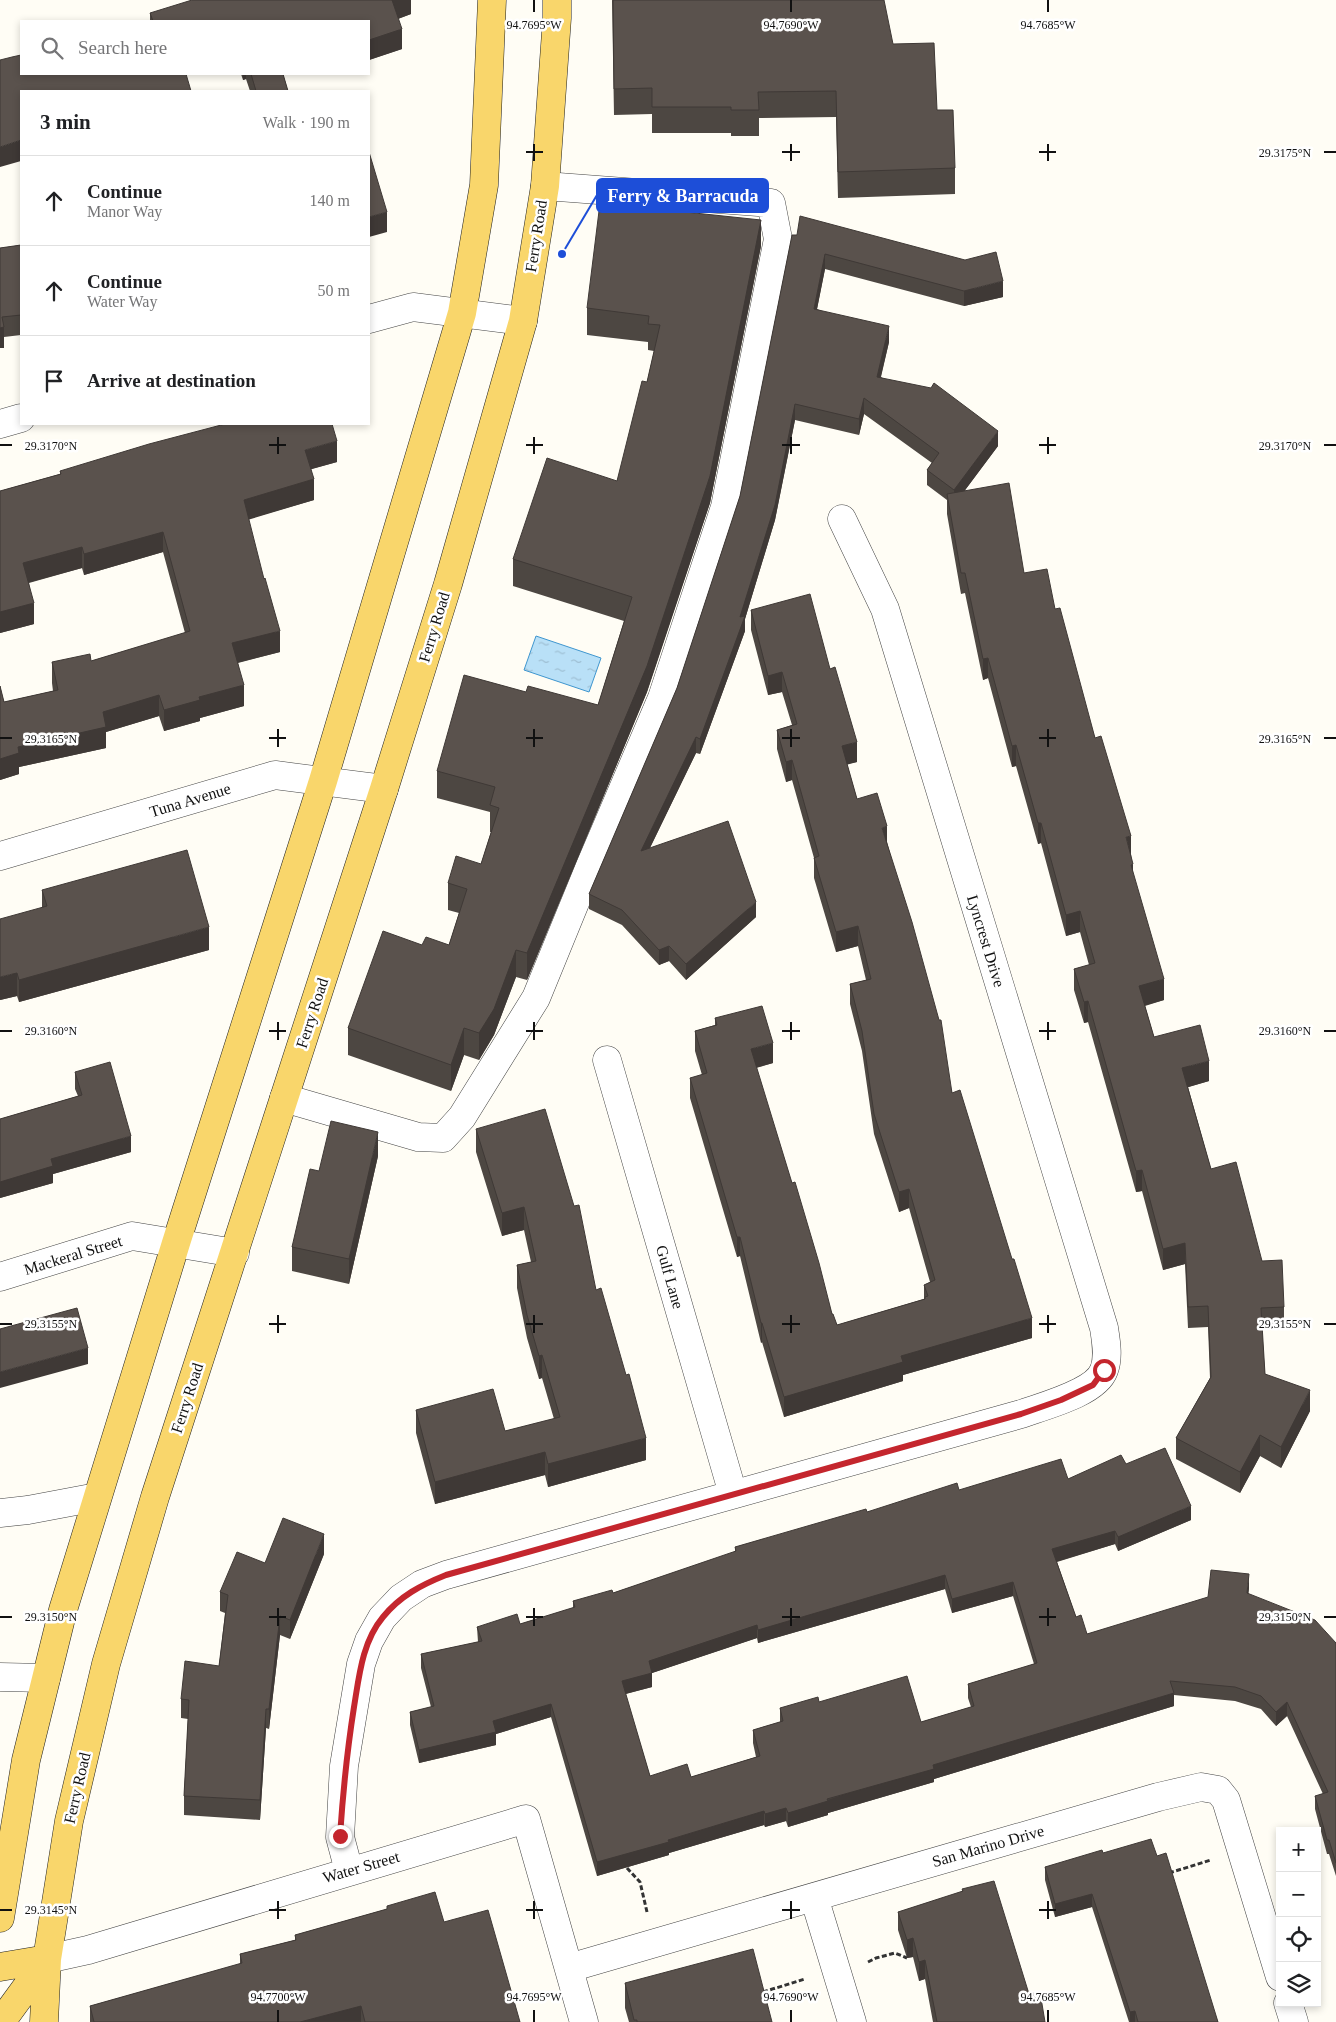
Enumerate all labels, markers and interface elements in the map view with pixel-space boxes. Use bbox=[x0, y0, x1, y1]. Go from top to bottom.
text: 94.7695°W bbox=[506, 18, 562, 32]
text: 94.7690°W bbox=[763, 18, 819, 32]
text: 94.7685°W bbox=[1020, 18, 1076, 32]
search box bbox=[20, 20, 370, 75]
icon: search bbox=[38, 34, 66, 62]
text: Search here bbox=[78, 37, 167, 58]
text: 3 min bbox=[40, 110, 91, 134]
text: Walk · 190 m bbox=[263, 114, 350, 131]
text: 29.3175°N bbox=[1259, 146, 1312, 160]
callout: Ferry & Barracuda bbox=[597, 179, 768, 212]
text: Continue bbox=[87, 181, 162, 202]
text: Ferry & Barracuda bbox=[608, 186, 758, 206]
icon: ahead bbox=[40, 187, 68, 215]
text: 140 m bbox=[310, 192, 350, 209]
street label: Ferry Road bbox=[522, 199, 551, 273]
text: Manor Way bbox=[87, 203, 162, 220]
text: Continue bbox=[87, 271, 162, 292]
icon: ahead bbox=[40, 277, 68, 305]
text: 50 m bbox=[318, 282, 350, 299]
text: Water Way bbox=[87, 293, 157, 310]
icon: arrive bbox=[40, 367, 68, 395]
text: Arrive at destination bbox=[87, 370, 256, 391]
text: 29.3170°N bbox=[25, 439, 78, 453]
text: 29.3170°N bbox=[1259, 439, 1312, 453]
street label: Ferry Road bbox=[415, 590, 454, 664]
text: 29.3165°N bbox=[25, 732, 78, 746]
text: 29.3165°N bbox=[1259, 732, 1312, 746]
street label: Tuna Avenue bbox=[147, 780, 233, 820]
street label: Lyncrest Drive bbox=[963, 893, 1008, 989]
street label: Ferry Road bbox=[293, 976, 332, 1050]
text: 29.3160°N bbox=[25, 1024, 78, 1038]
text: 29.3160°N bbox=[1259, 1024, 1312, 1038]
street label: Mackeral Street bbox=[22, 1232, 125, 1278]
street label: Gulf Lane bbox=[653, 1243, 687, 1311]
text: 29.3155°N bbox=[25, 1317, 78, 1331]
text: 29.3155°N bbox=[1259, 1317, 1312, 1331]
route start bbox=[1093, 1359, 1116, 1382]
street label: Ferry Road bbox=[168, 1361, 207, 1435]
text: 29.3150°N bbox=[25, 1610, 78, 1624]
text: 29.3150°N bbox=[1259, 1610, 1312, 1624]
street label: Ferry Road bbox=[61, 1751, 94, 1825]
street label: San Marino Drive bbox=[930, 1822, 1046, 1870]
route end bbox=[329, 1825, 352, 1848]
map controls bbox=[1276, 1827, 1321, 2007]
button: + bbox=[1276, 1827, 1321, 1872]
street label: Water Street bbox=[321, 1848, 402, 1886]
button: − bbox=[1276, 1872, 1321, 1917]
text: 29.3145°N bbox=[25, 1903, 78, 1917]
button: locate bbox=[1276, 1917, 1321, 1962]
button: layers bbox=[1276, 1962, 1321, 2007]
text: 94.7700°W bbox=[250, 1990, 306, 2004]
text: 94.7695°W bbox=[506, 1990, 562, 2004]
text: 94.7690°W bbox=[763, 1990, 819, 2004]
text: 94.7685°W bbox=[1020, 1990, 1076, 2004]

